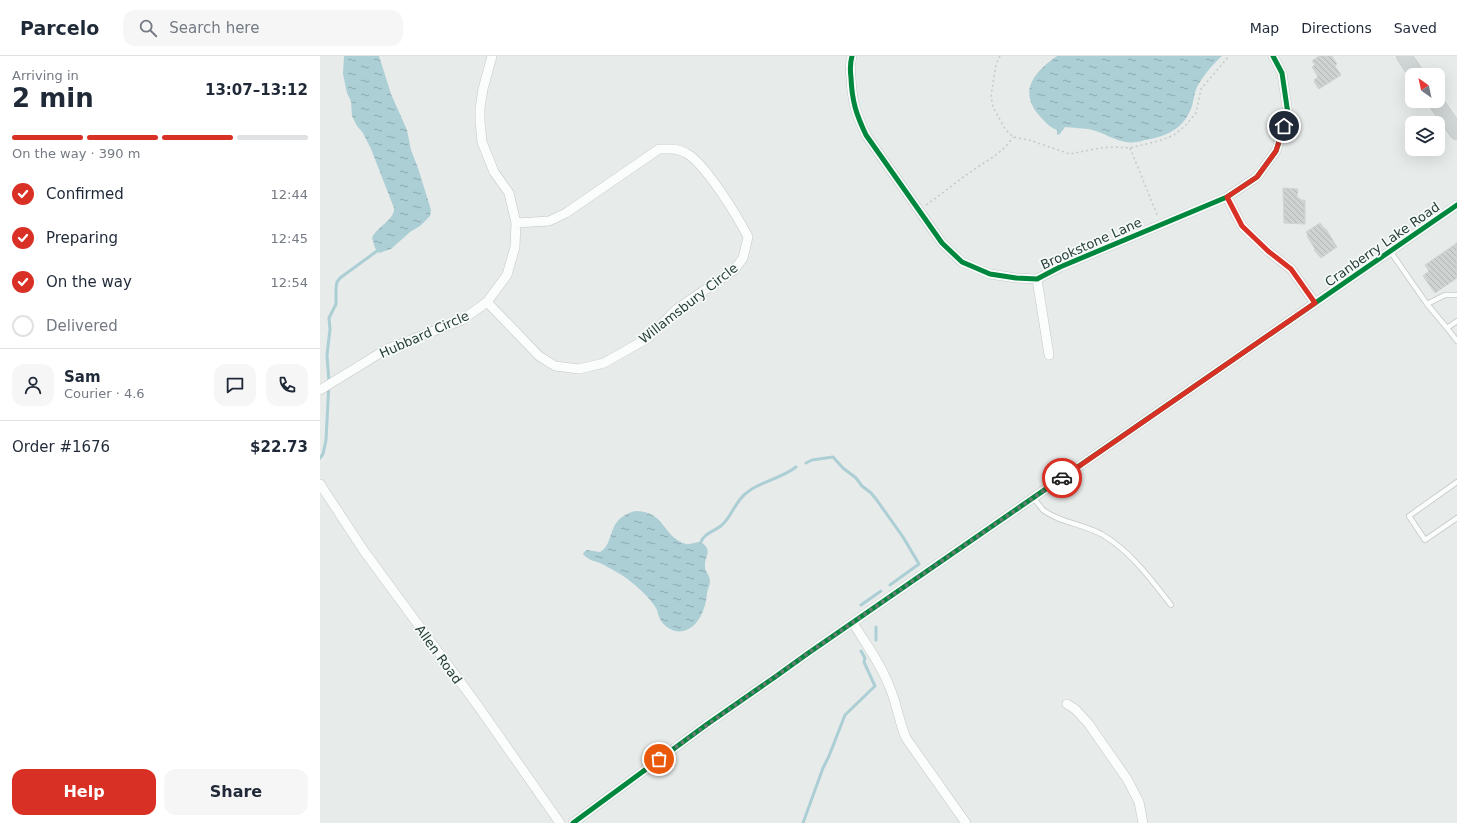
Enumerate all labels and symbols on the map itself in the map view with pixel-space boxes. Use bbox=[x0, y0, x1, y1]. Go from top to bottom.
north arrow bbox=[1405, 68, 1445, 108]
pin bbox=[1267, 109, 1301, 143]
street label: Cranberry Lake Road bbox=[1322, 199, 1442, 290]
street label: Brookstone Lane bbox=[1038, 214, 1144, 272]
street label: Willamsbury Circle bbox=[636, 260, 741, 347]
street label: Hubbard Circle bbox=[377, 308, 471, 361]
courier bbox=[1042, 458, 1082, 498]
street label: Allen Road bbox=[412, 622, 465, 687]
pin bbox=[642, 742, 676, 776]

